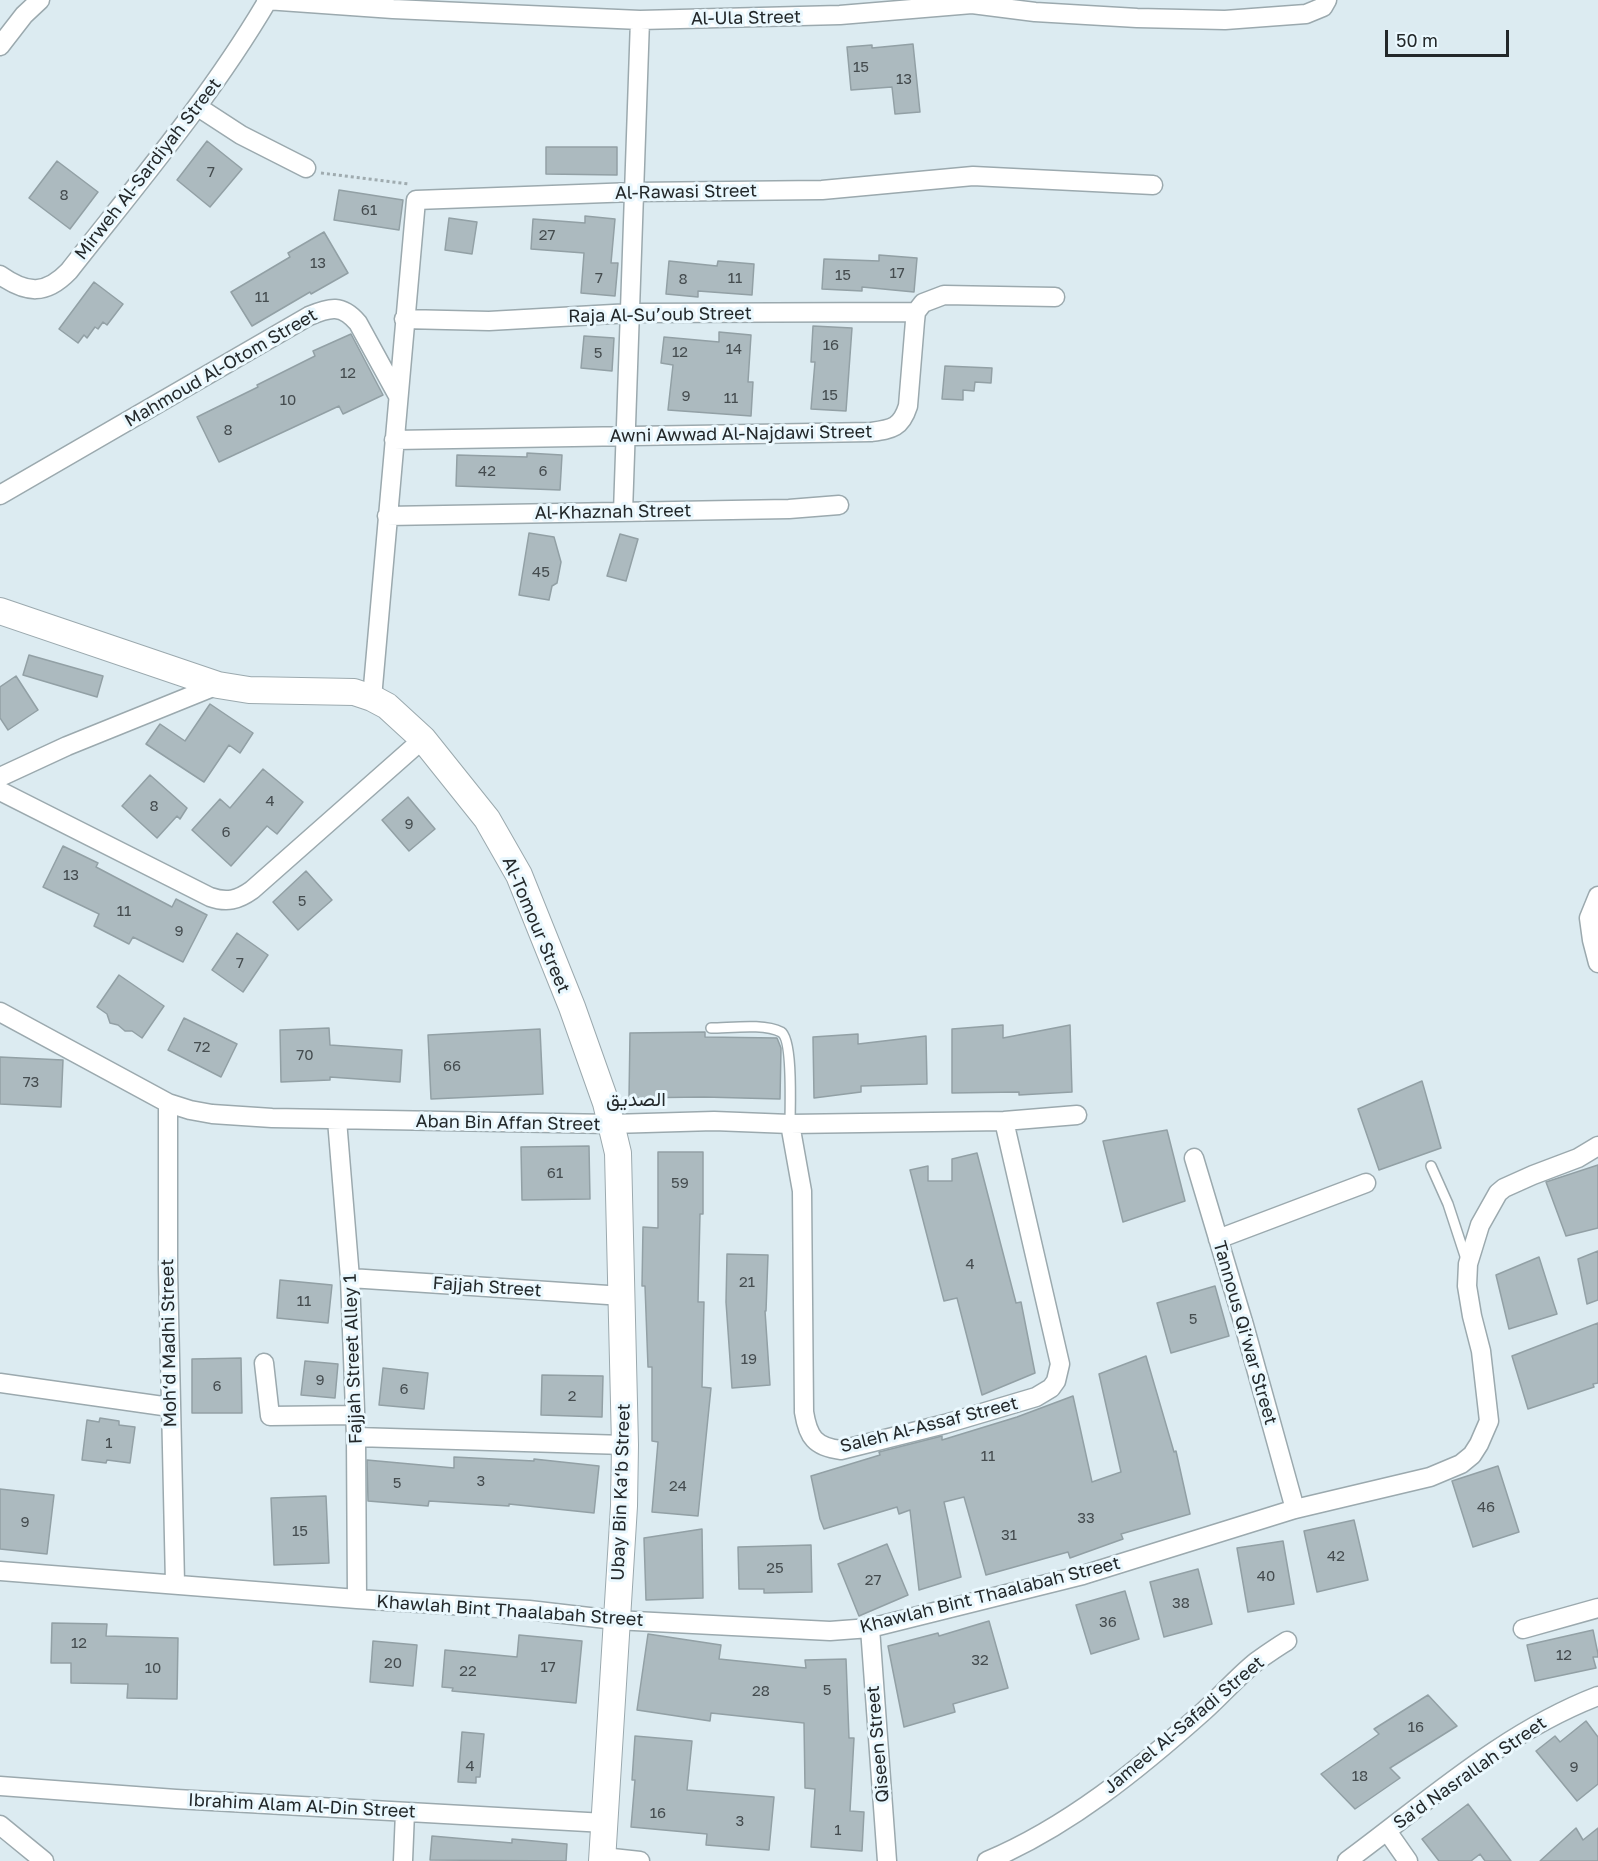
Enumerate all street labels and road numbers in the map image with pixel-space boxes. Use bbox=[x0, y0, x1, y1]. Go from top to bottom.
street label: Al-Ula Street bbox=[691, 6, 801, 30]
street label: Mirweh Al-Sardiyah Street bbox=[70, 74, 226, 264]
street label: Al-Rawasi Street bbox=[615, 180, 757, 204]
street label: Raja Al-Su’oub Street bbox=[568, 303, 752, 327]
street label: Mahmoud Al-Otom Street bbox=[121, 304, 321, 432]
street label: Awni Awwad Al-Najdawi Street bbox=[610, 421, 872, 447]
street label: Al-Khaznah Street bbox=[535, 500, 691, 524]
street label: Al-Tomour Street bbox=[498, 854, 574, 996]
street label: Aban Bin Affan Street bbox=[415, 1111, 601, 1135]
street label: Tannous Qi‘war Street bbox=[1208, 1239, 1282, 1427]
street label: Moh‘d Madhi Street bbox=[157, 1259, 181, 1427]
street label: Fajjah Street bbox=[432, 1272, 542, 1302]
street label: Fajjah Street Alley 1 bbox=[339, 1274, 367, 1444]
street label: Saleh Al-Assaf Street bbox=[838, 1392, 1020, 1458]
street label: Ubay Bin Ka‘b Street bbox=[607, 1403, 635, 1581]
street label: Khawlah Bint Thaalabah Street bbox=[858, 1552, 1122, 1638]
street label: Khawlah Bint Thaalabah Street bbox=[376, 1591, 644, 1631]
street label: Jameel Al-Safadi Street bbox=[1099, 1652, 1269, 1798]
street label: Qiseen Street bbox=[862, 1685, 894, 1803]
street label: Sa'd Nasrallah Street bbox=[1389, 1712, 1551, 1834]
street label: Ibrahim Alam Al-Din Street bbox=[188, 1789, 416, 1823]

